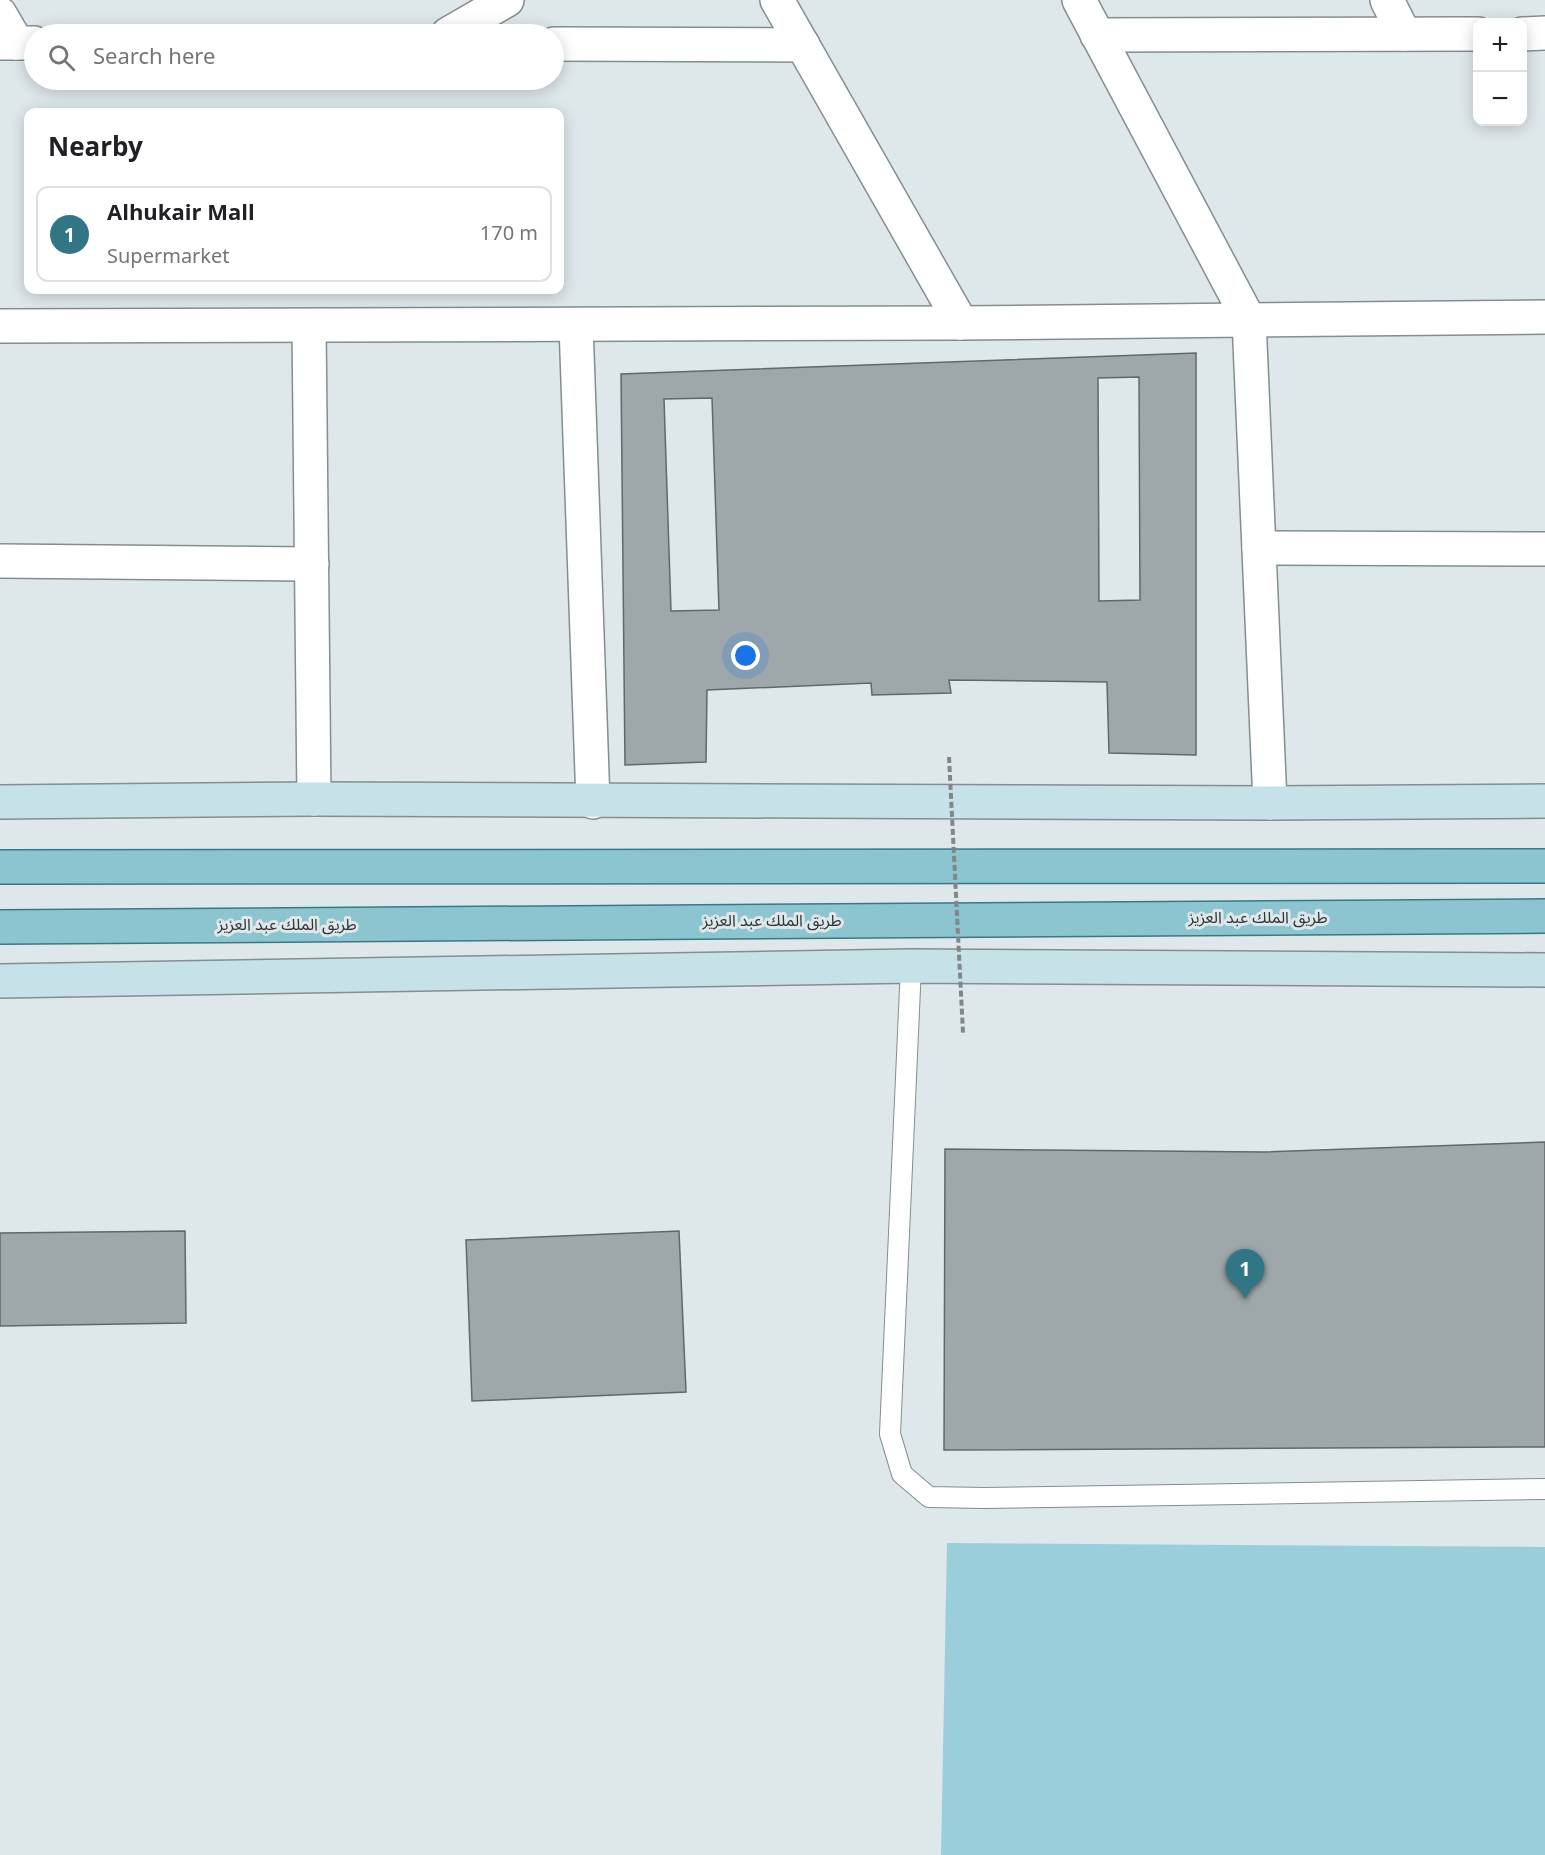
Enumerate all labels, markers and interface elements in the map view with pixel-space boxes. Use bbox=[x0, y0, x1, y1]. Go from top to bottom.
map controls bbox=[1473, 18, 1527, 126]
button: + bbox=[1473, 18, 1527, 72]
search box bbox=[24, 24, 564, 90]
text: Search here bbox=[93, 34, 215, 80]
icon: search bbox=[45, 41, 78, 74]
button: − bbox=[1473, 72, 1527, 126]
text: Nearby bbox=[48, 120, 143, 175]
text: Alhukair Mall bbox=[107, 190, 255, 236]
text: 170 m bbox=[480, 213, 538, 255]
text: 1 bbox=[64, 215, 75, 257]
text: Supermarket bbox=[107, 236, 230, 278]
your location bbox=[731, 641, 760, 670]
street label: طريق الملك عبد العزيز bbox=[1188, 901, 1328, 935]
street label: طريق الملك عبد العزيز bbox=[702, 904, 842, 938]
street label: طريق الملك عبد العزيز bbox=[217, 908, 357, 942]
pin: 1 bbox=[1226, 1250, 1264, 1299]

